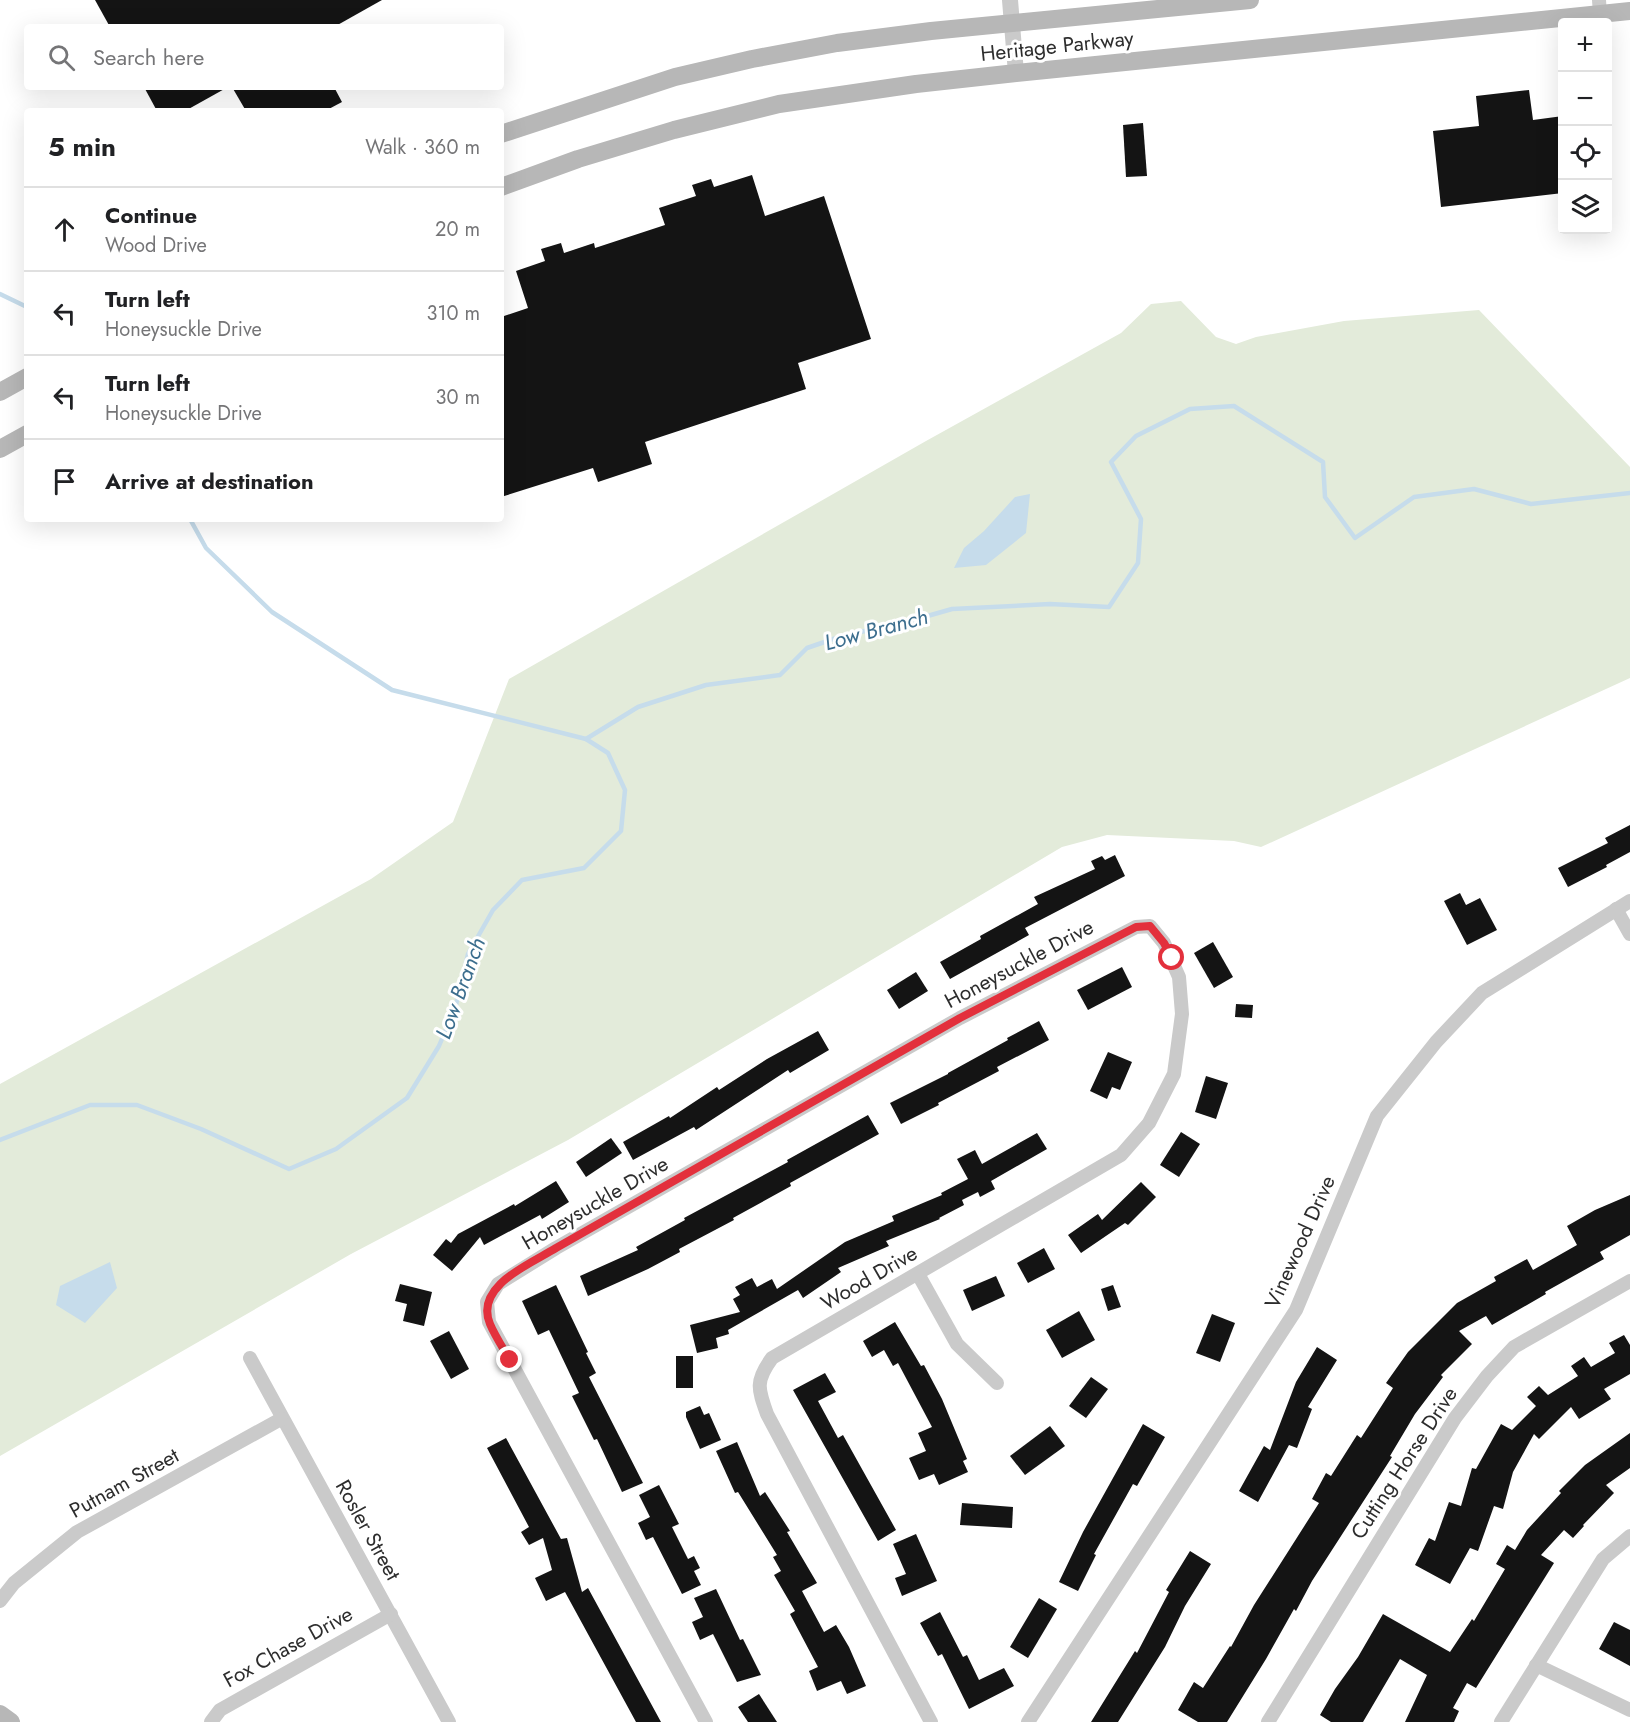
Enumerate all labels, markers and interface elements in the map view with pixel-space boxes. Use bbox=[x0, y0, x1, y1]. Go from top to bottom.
map controls bbox=[1558, 18, 1612, 234]
button: + bbox=[1558, 18, 1612, 72]
street label: Heritage Parkway bbox=[979, 23, 1136, 69]
search box bbox=[24, 24, 504, 90]
icon: search bbox=[45, 41, 78, 74]
text: Search here bbox=[93, 41, 204, 73]
button: − bbox=[1558, 72, 1612, 126]
button: locate bbox=[1558, 126, 1612, 180]
text: 5 min bbox=[48, 128, 116, 166]
text: Walk · 360 m bbox=[365, 133, 480, 162]
button: layers bbox=[1558, 180, 1612, 234]
text: Continue bbox=[105, 199, 197, 231]
icon: ahead bbox=[48, 213, 81, 246]
text: 20 m bbox=[435, 215, 480, 244]
text: Wood Drive bbox=[105, 231, 207, 260]
text: Turn left bbox=[105, 283, 190, 315]
icon: left bbox=[48, 297, 81, 330]
text: 310 m bbox=[426, 299, 480, 328]
text: Honeysuckle Drive bbox=[105, 315, 262, 344]
text: Turn left bbox=[105, 367, 190, 399]
icon: left bbox=[48, 381, 81, 414]
text: 30 m bbox=[435, 383, 480, 412]
text: Honeysuckle Drive bbox=[105, 399, 262, 428]
icon: arrive bbox=[48, 465, 81, 498]
text: Arrive at destination bbox=[105, 465, 314, 497]
water label: Low Branch bbox=[821, 600, 931, 658]
street label: Honeysuckle Drive bbox=[939, 912, 1099, 1016]
water label: Low Branch bbox=[427, 933, 493, 1043]
route start bbox=[1158, 944, 1184, 970]
street label: Honeysuckle Drive bbox=[516, 1149, 674, 1257]
street label: Vinewood Drive bbox=[1257, 1171, 1343, 1313]
street label: Wood Drive bbox=[815, 1238, 923, 1318]
route end bbox=[496, 1346, 522, 1372]
street label: Cutting Horse Drive bbox=[1343, 1381, 1465, 1545]
street label: Putnam Street bbox=[64, 1441, 184, 1525]
street label: Rosler Street bbox=[328, 1474, 408, 1586]
street label: Fox Chase Drive bbox=[218, 1599, 358, 1695]

